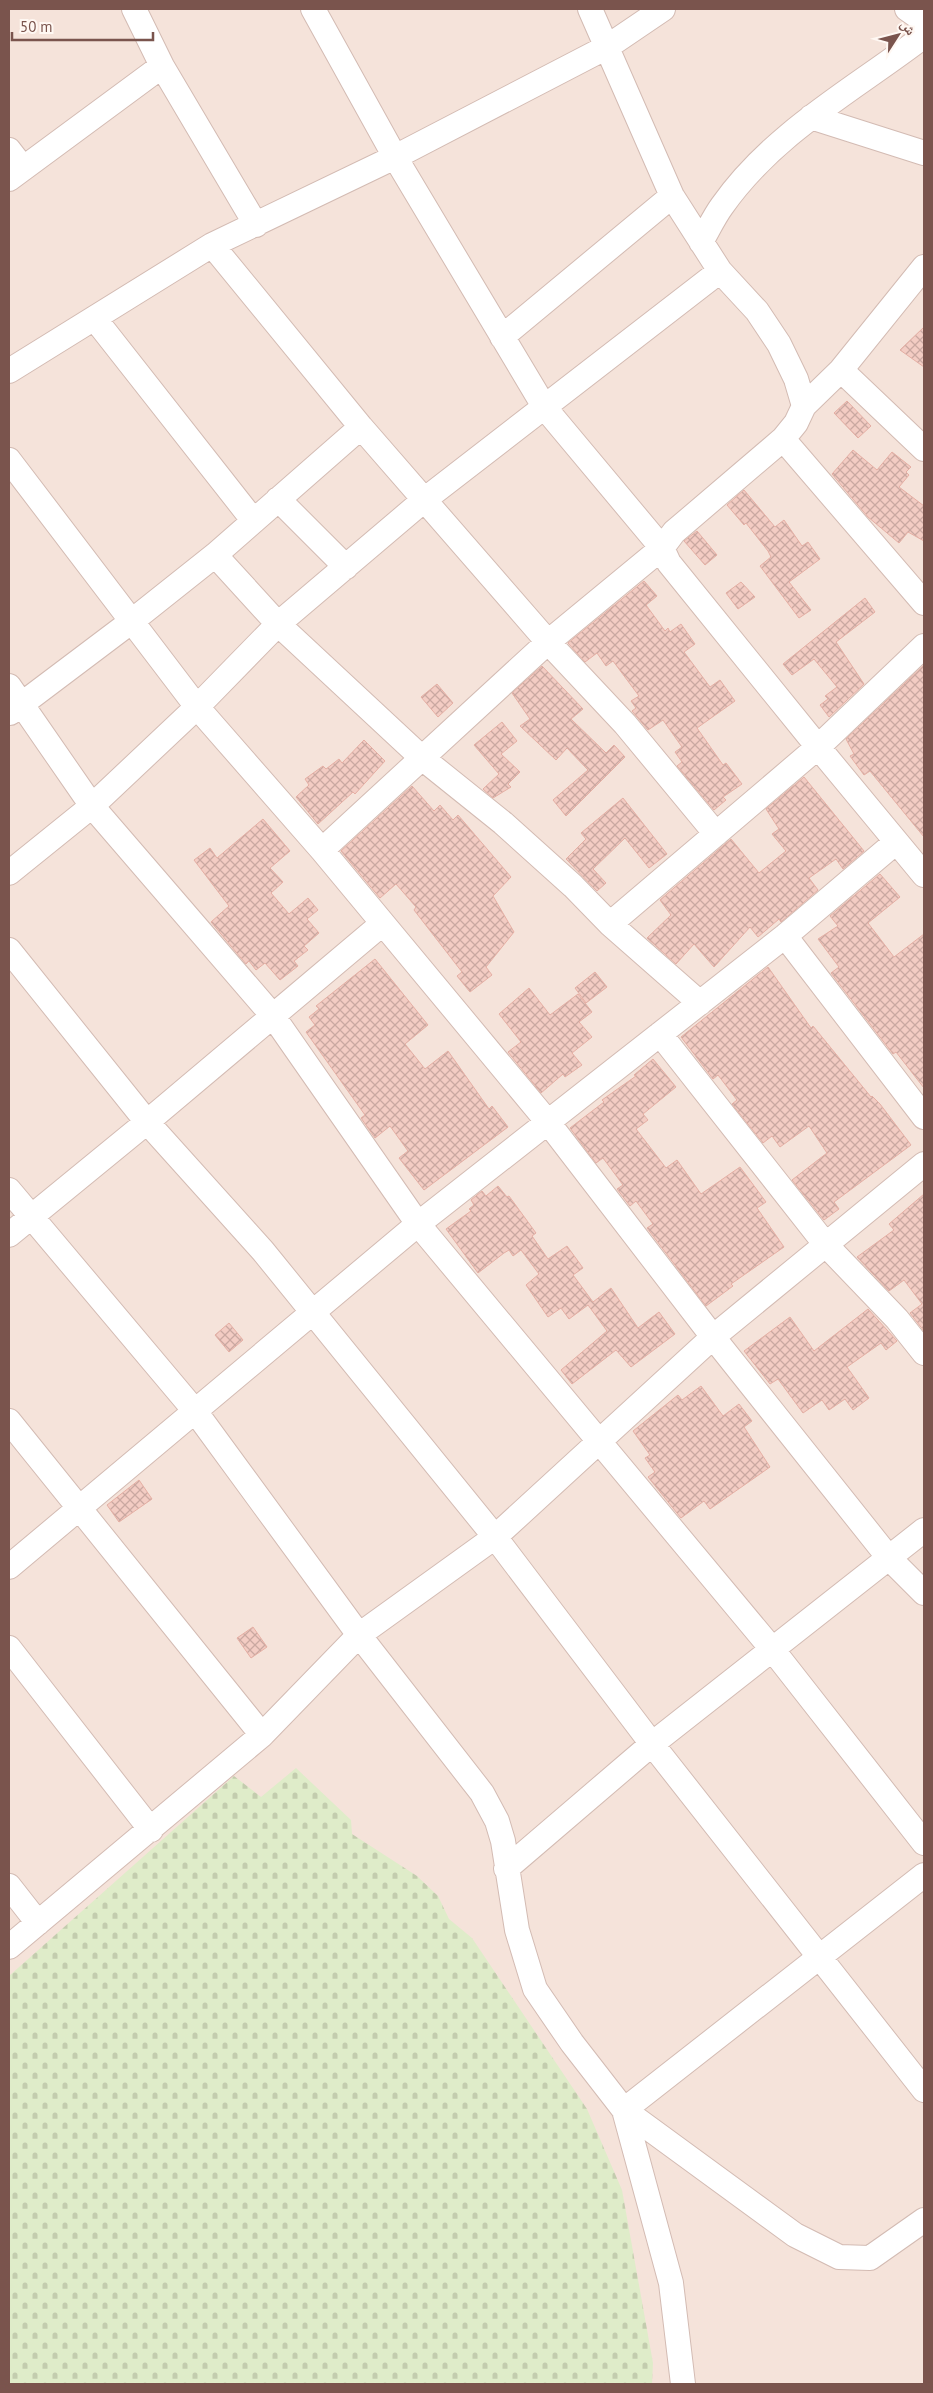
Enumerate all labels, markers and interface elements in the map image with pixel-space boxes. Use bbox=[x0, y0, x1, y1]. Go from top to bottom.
scale bar bbox=[12, 10, 154, 42]
north arrow bbox=[873, 10, 923, 60]
text: ش bbox=[897, 16, 920, 39]
text: 50 m bbox=[20, 17, 53, 36]

